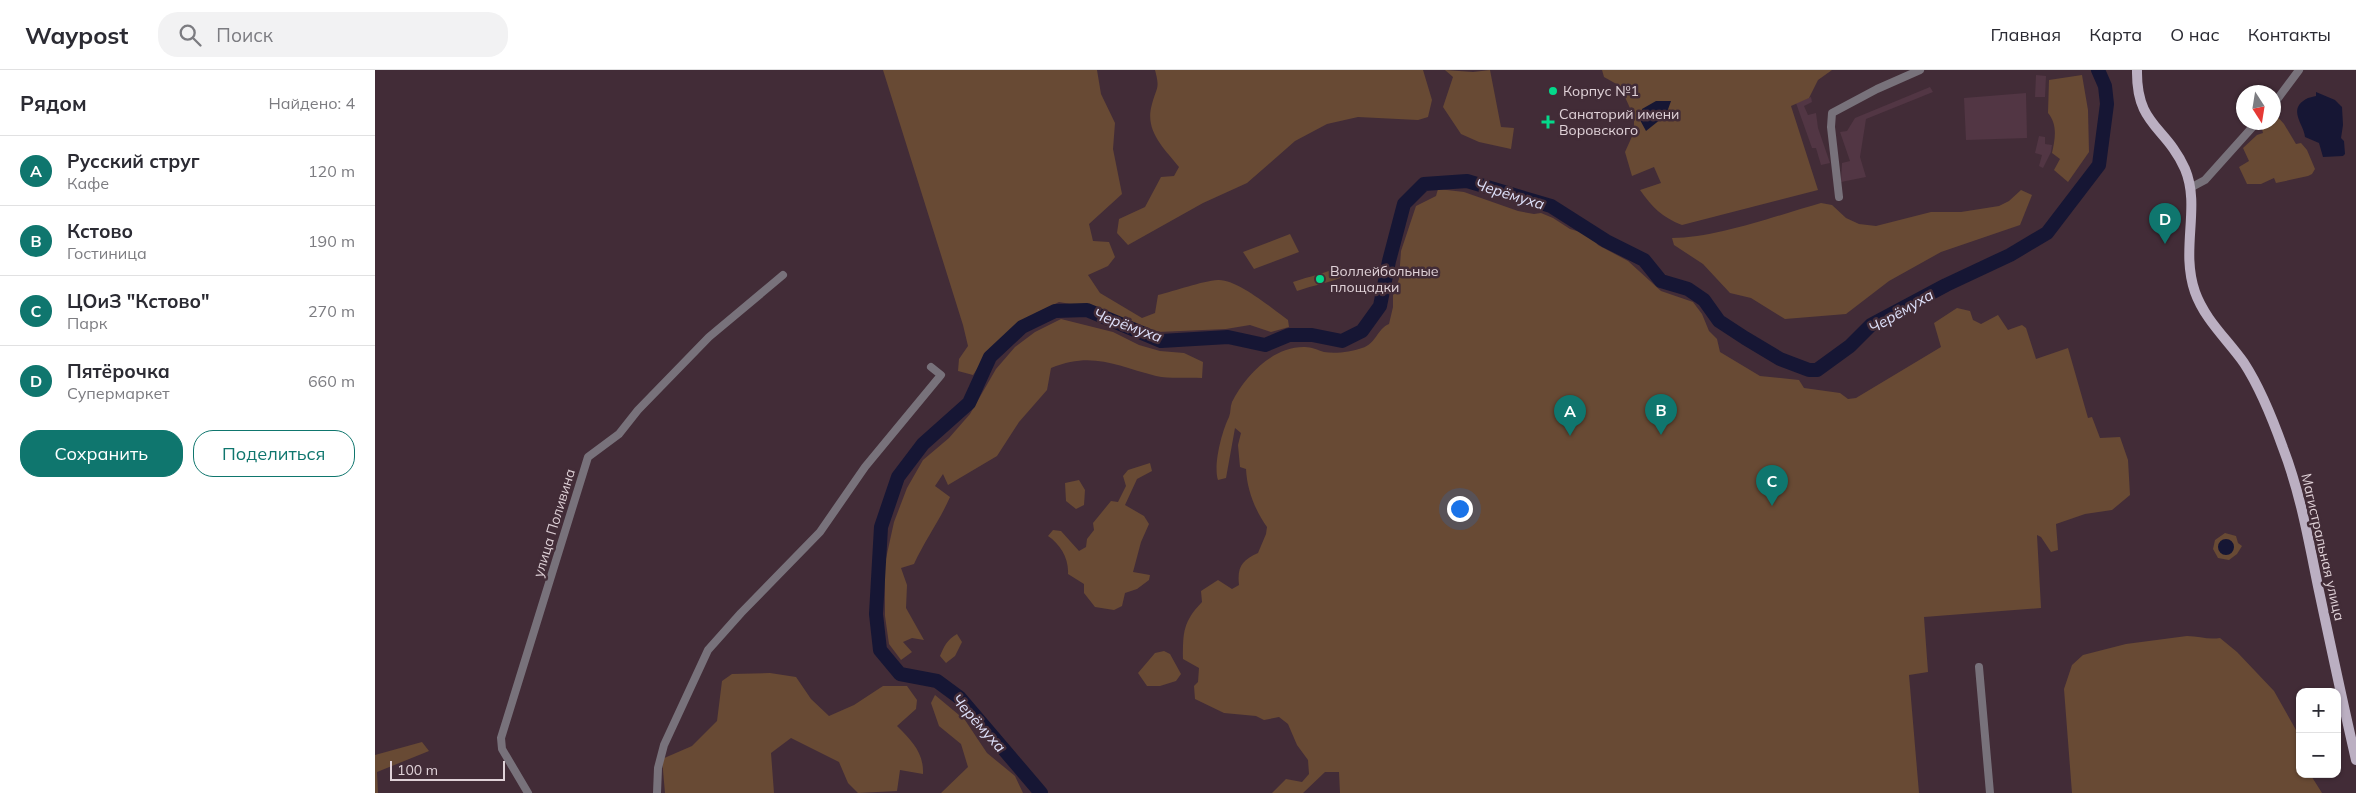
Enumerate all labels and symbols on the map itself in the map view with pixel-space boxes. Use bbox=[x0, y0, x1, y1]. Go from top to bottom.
place label: Корпус №1 bbox=[1563, 82, 1639, 100]
marker: Корпус №1 bbox=[1547, 85, 1559, 97]
north arrow bbox=[2236, 85, 2281, 130]
place label: Санаторий имени Воровского bbox=[1559, 105, 1679, 139]
marker: Санаторий имени Воровского bbox=[1541, 115, 1555, 129]
water label: Черёмуха bbox=[1473, 174, 1547, 214]
pin: D bbox=[2149, 203, 2181, 244]
place label: Воллейбольные площадки bbox=[1330, 262, 1439, 296]
marker: Воллейбольные площадки bbox=[1314, 273, 1326, 285]
water label: Черёмуха bbox=[1865, 285, 1937, 337]
water label: Черёмуха bbox=[1091, 304, 1165, 346]
pin: B bbox=[1645, 394, 1677, 435]
pin: A bbox=[1554, 395, 1586, 436]
pin: C bbox=[1756, 465, 1788, 506]
street label: улица Поливина bbox=[529, 466, 579, 580]
street label: Магистральная улица bbox=[2297, 472, 2349, 622]
your location bbox=[1447, 496, 1473, 522]
water label: Черёмуха bbox=[948, 690, 1010, 756]
scale bar bbox=[390, 758, 505, 781]

